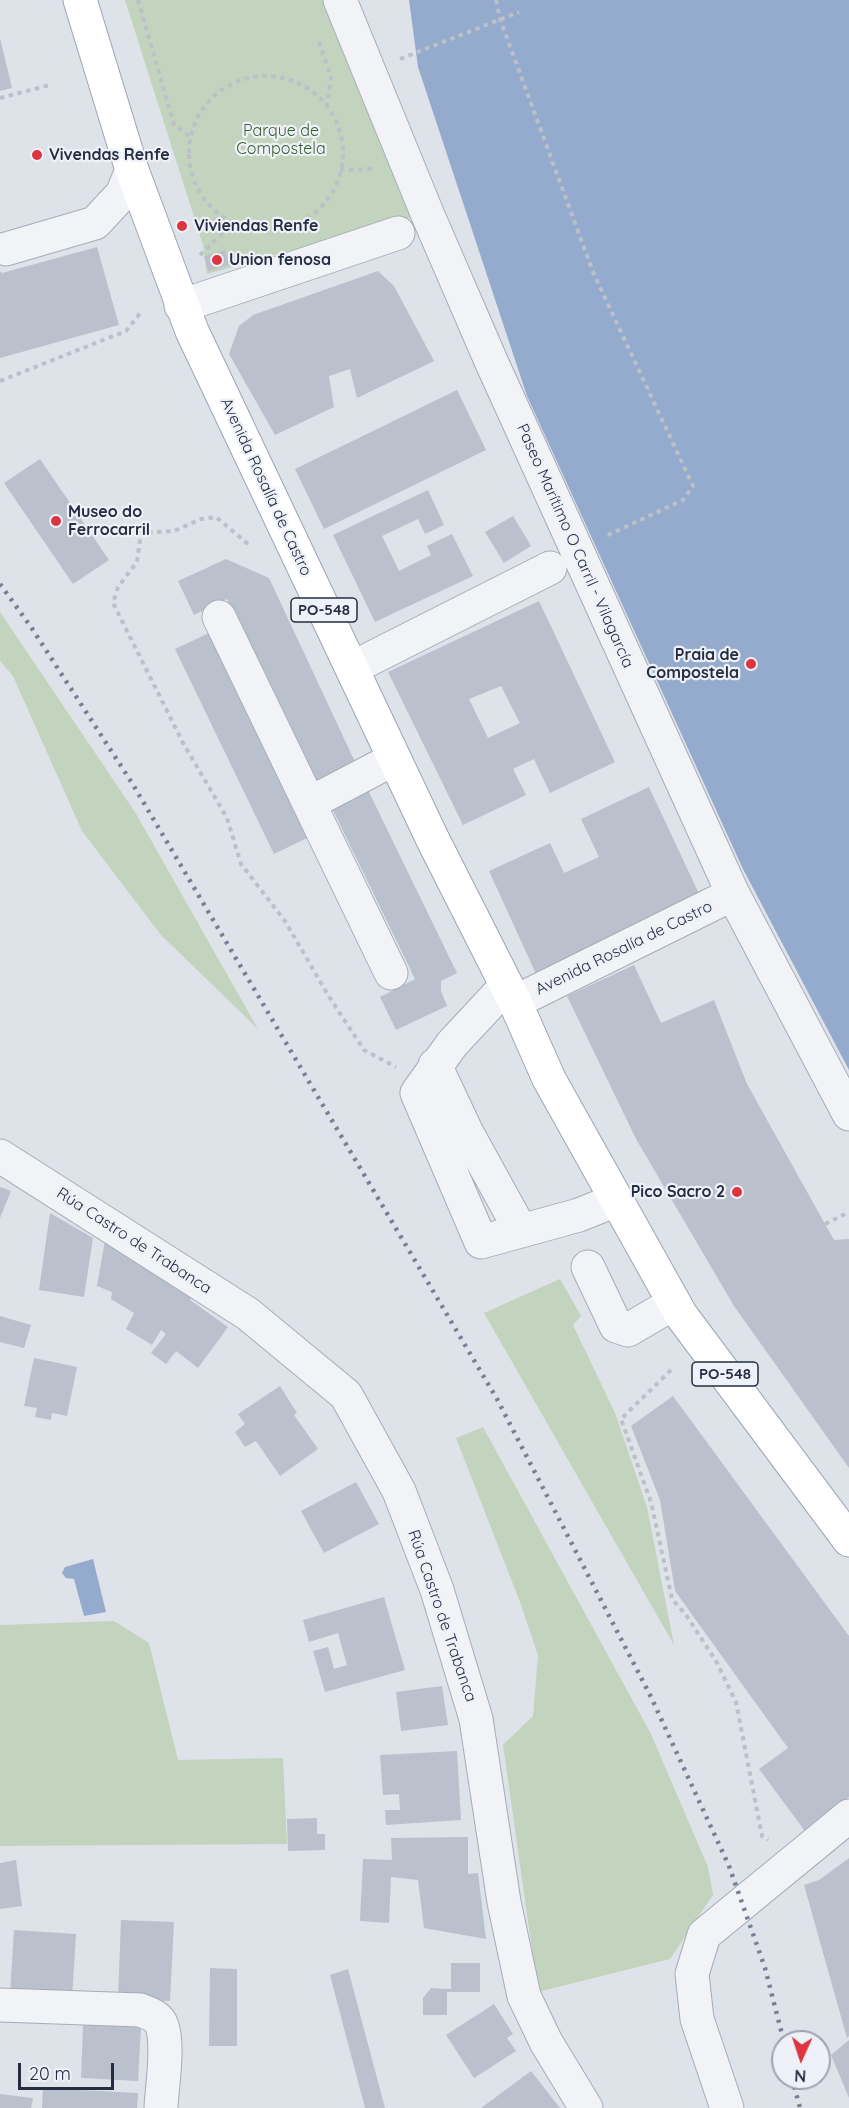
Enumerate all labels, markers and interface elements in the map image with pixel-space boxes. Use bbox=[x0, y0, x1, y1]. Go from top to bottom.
park label: Parque de Compostela bbox=[236, 121, 326, 159]
place label: Vivendas Renfe bbox=[49, 145, 170, 165]
marker: Vivendas Renfe bbox=[30, 148, 44, 162]
place label: Viviendas Renfe bbox=[194, 216, 318, 236]
marker: Viviendas Renfe bbox=[175, 219, 189, 233]
place label: Union fenosa bbox=[229, 250, 331, 270]
marker: Union fenosa bbox=[210, 253, 224, 267]
street label: Avenida Rosalía de Castro bbox=[216, 395, 316, 579]
street label: Paseo Marítimo O Carril - Vilagarcía bbox=[512, 421, 638, 671]
place label: Museo do Ferrocarril bbox=[68, 502, 150, 540]
marker: Museo do Ferrocarril bbox=[49, 514, 63, 528]
road number: PO-548 bbox=[291, 598, 357, 622]
place label: Praia de Compostela bbox=[646, 645, 739, 683]
marker: Praia de Compostela bbox=[744, 657, 758, 671]
street label: Avenida Rosalía de Castro bbox=[533, 897, 715, 999]
place label: Pico Sacro 2 bbox=[631, 1182, 725, 1202]
street label: Rúa Castro de Trabanca bbox=[53, 1184, 215, 1298]
marker: Pico Sacro 2 bbox=[730, 1185, 744, 1199]
road number: PO-548 bbox=[692, 1362, 758, 1386]
street label: Rúa Castro de Trabanca bbox=[404, 1527, 480, 1705]
north arrow bbox=[771, 2030, 831, 2090]
scale bar bbox=[21, 2051, 117, 2089]
text: 20 m bbox=[29, 2062, 71, 2085]
text: N bbox=[794, 2066, 807, 2086]

